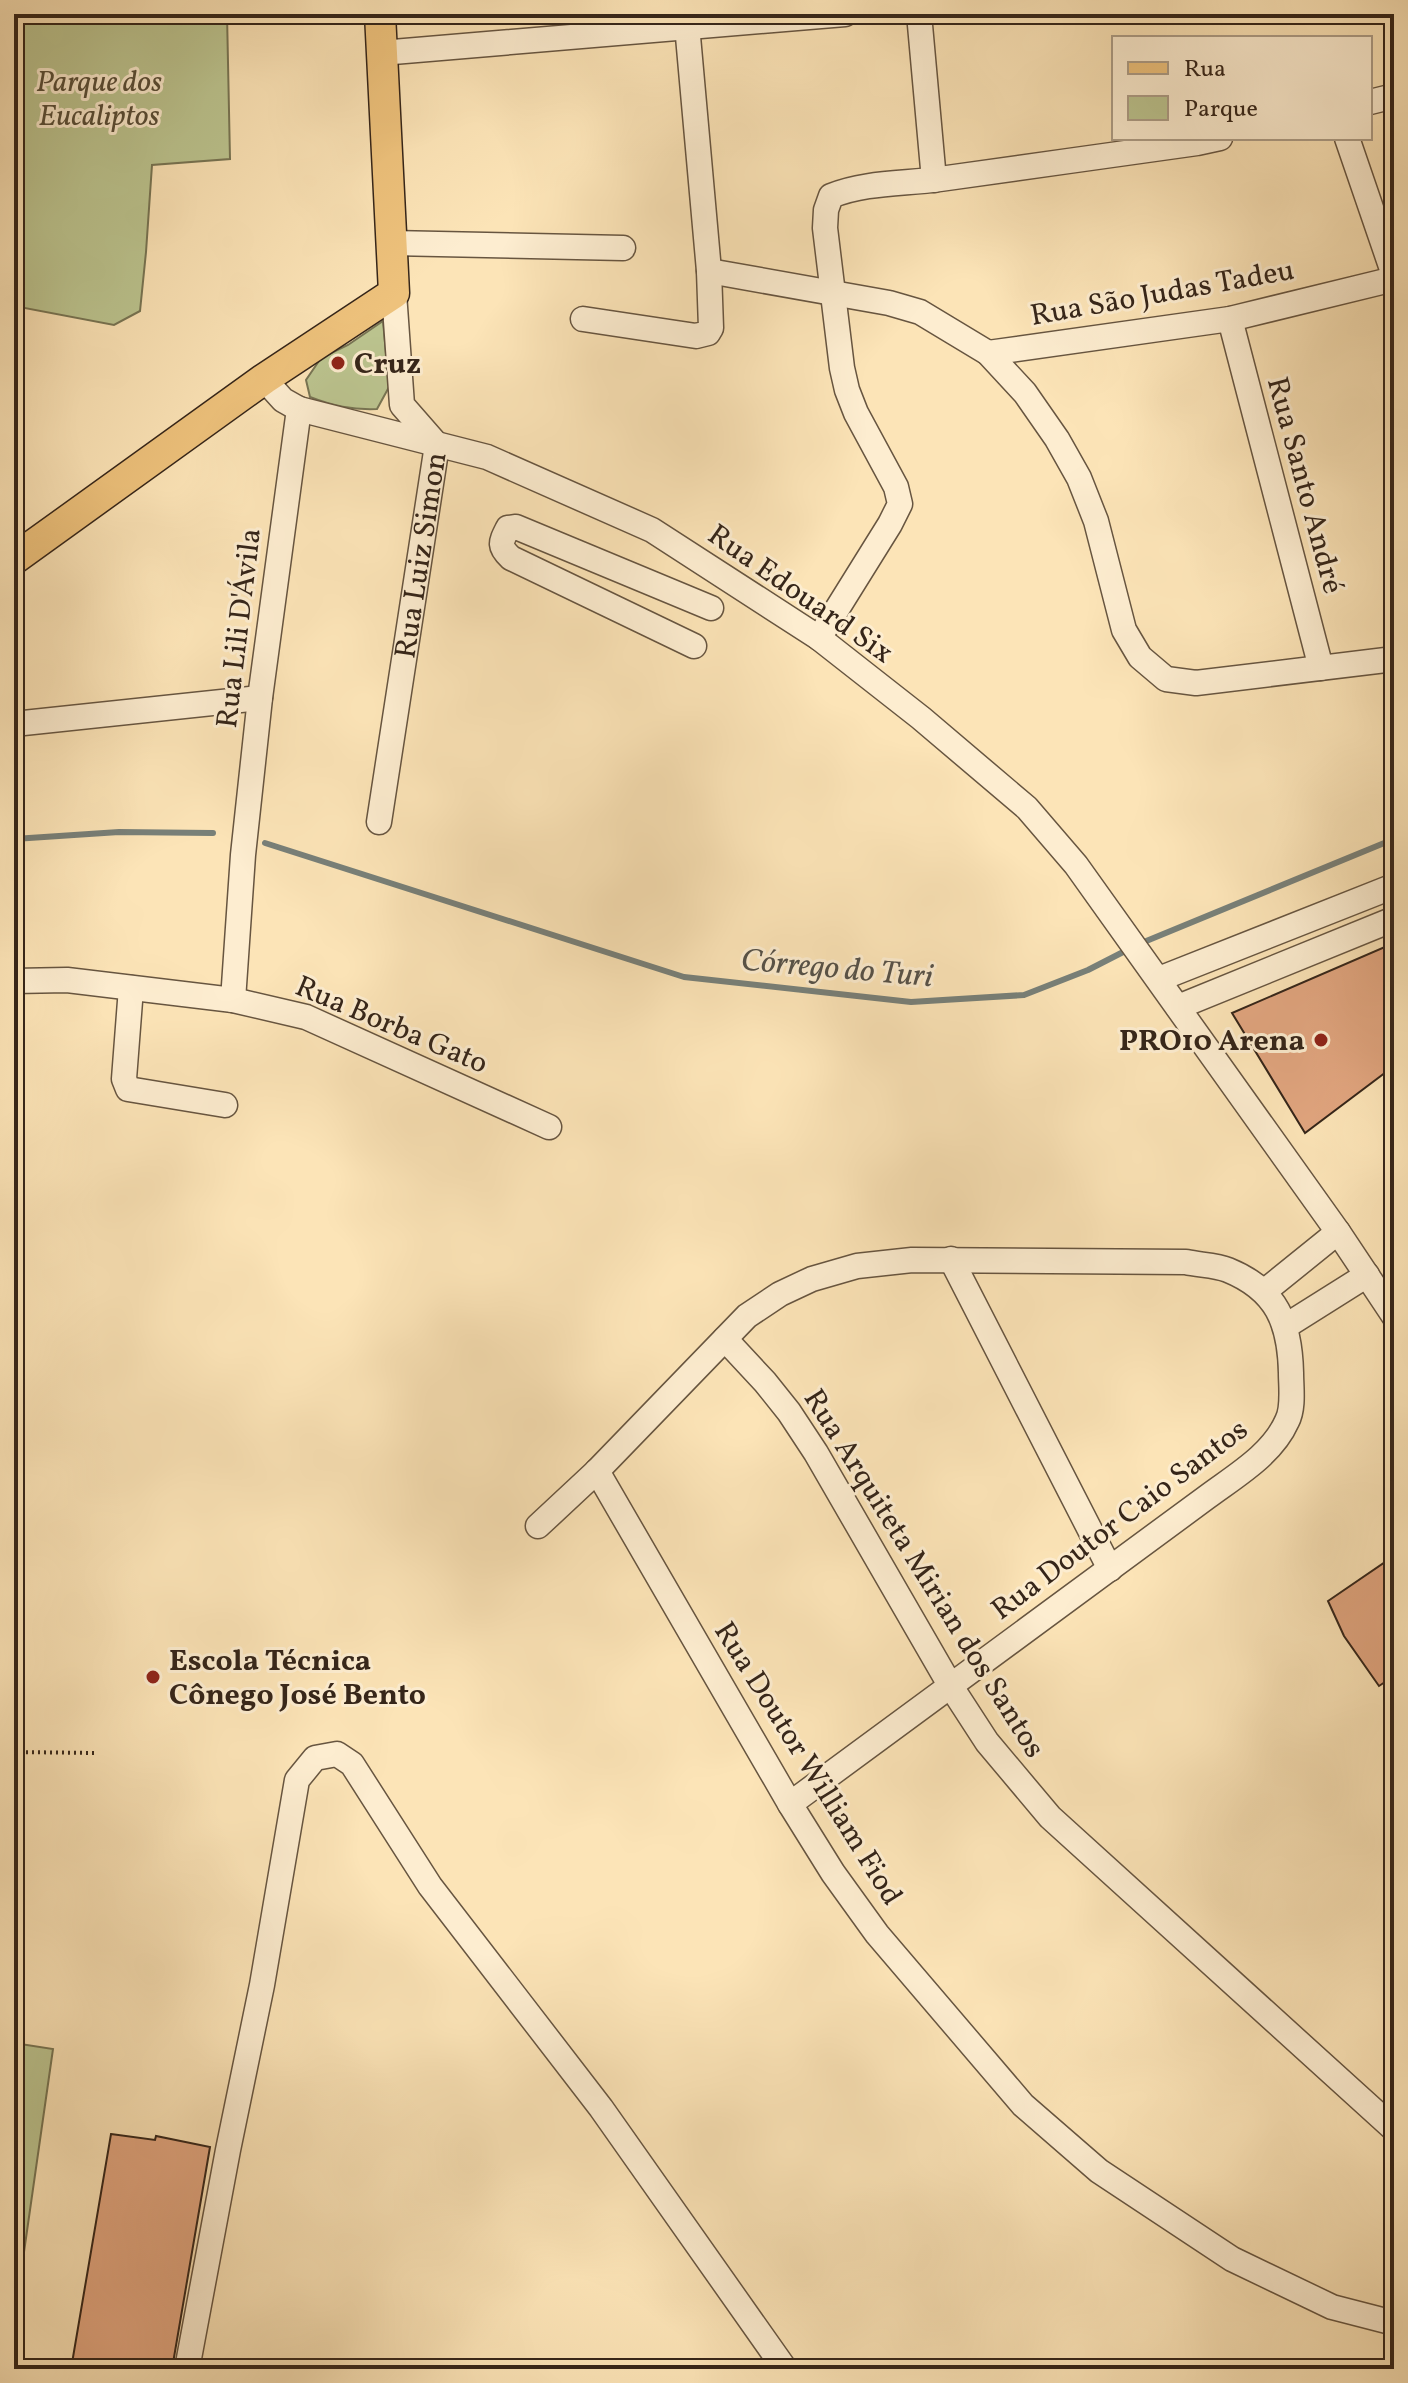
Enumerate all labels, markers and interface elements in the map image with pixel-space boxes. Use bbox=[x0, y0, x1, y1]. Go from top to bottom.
legend bbox=[1112, 36, 1372, 140]
text: Rua bbox=[1184, 53, 1226, 87]
park label: Parque dos Eucaliptos bbox=[36, 62, 162, 138]
text: Parque bbox=[1184, 93, 1258, 127]
street label: Rua São Judas Tadeu bbox=[1027, 250, 1298, 338]
place label: Cruz bbox=[354, 344, 421, 386]
marker: Cruz bbox=[329, 354, 347, 372]
street label: Rua Santo André bbox=[1255, 373, 1353, 599]
street label: Rua Luiz Simon bbox=[385, 449, 459, 662]
street label: Rua Edouard Six bbox=[699, 515, 901, 674]
street label: Rua Lili D'Ávila bbox=[207, 526, 273, 730]
water label: Córrego do Turi bbox=[739, 940, 936, 1000]
street label: Rua Borba Gato bbox=[288, 966, 494, 1085]
place label: PRO10 Arena bbox=[1119, 1021, 1305, 1063]
marker: PRO10 Arena bbox=[1312, 1031, 1330, 1049]
street label: Rua Arquiteta Mirian dos Santos bbox=[792, 1381, 1054, 1767]
street label: Rua Doutor Caio Santos bbox=[983, 1410, 1257, 1631]
street label: Rua Doutor William Fiod bbox=[703, 1614, 912, 1914]
place label: Escola Técnica Cônego José Bento bbox=[169, 1641, 426, 1717]
marker: Escola Técnica Cônego José Bento bbox=[144, 1668, 162, 1686]

